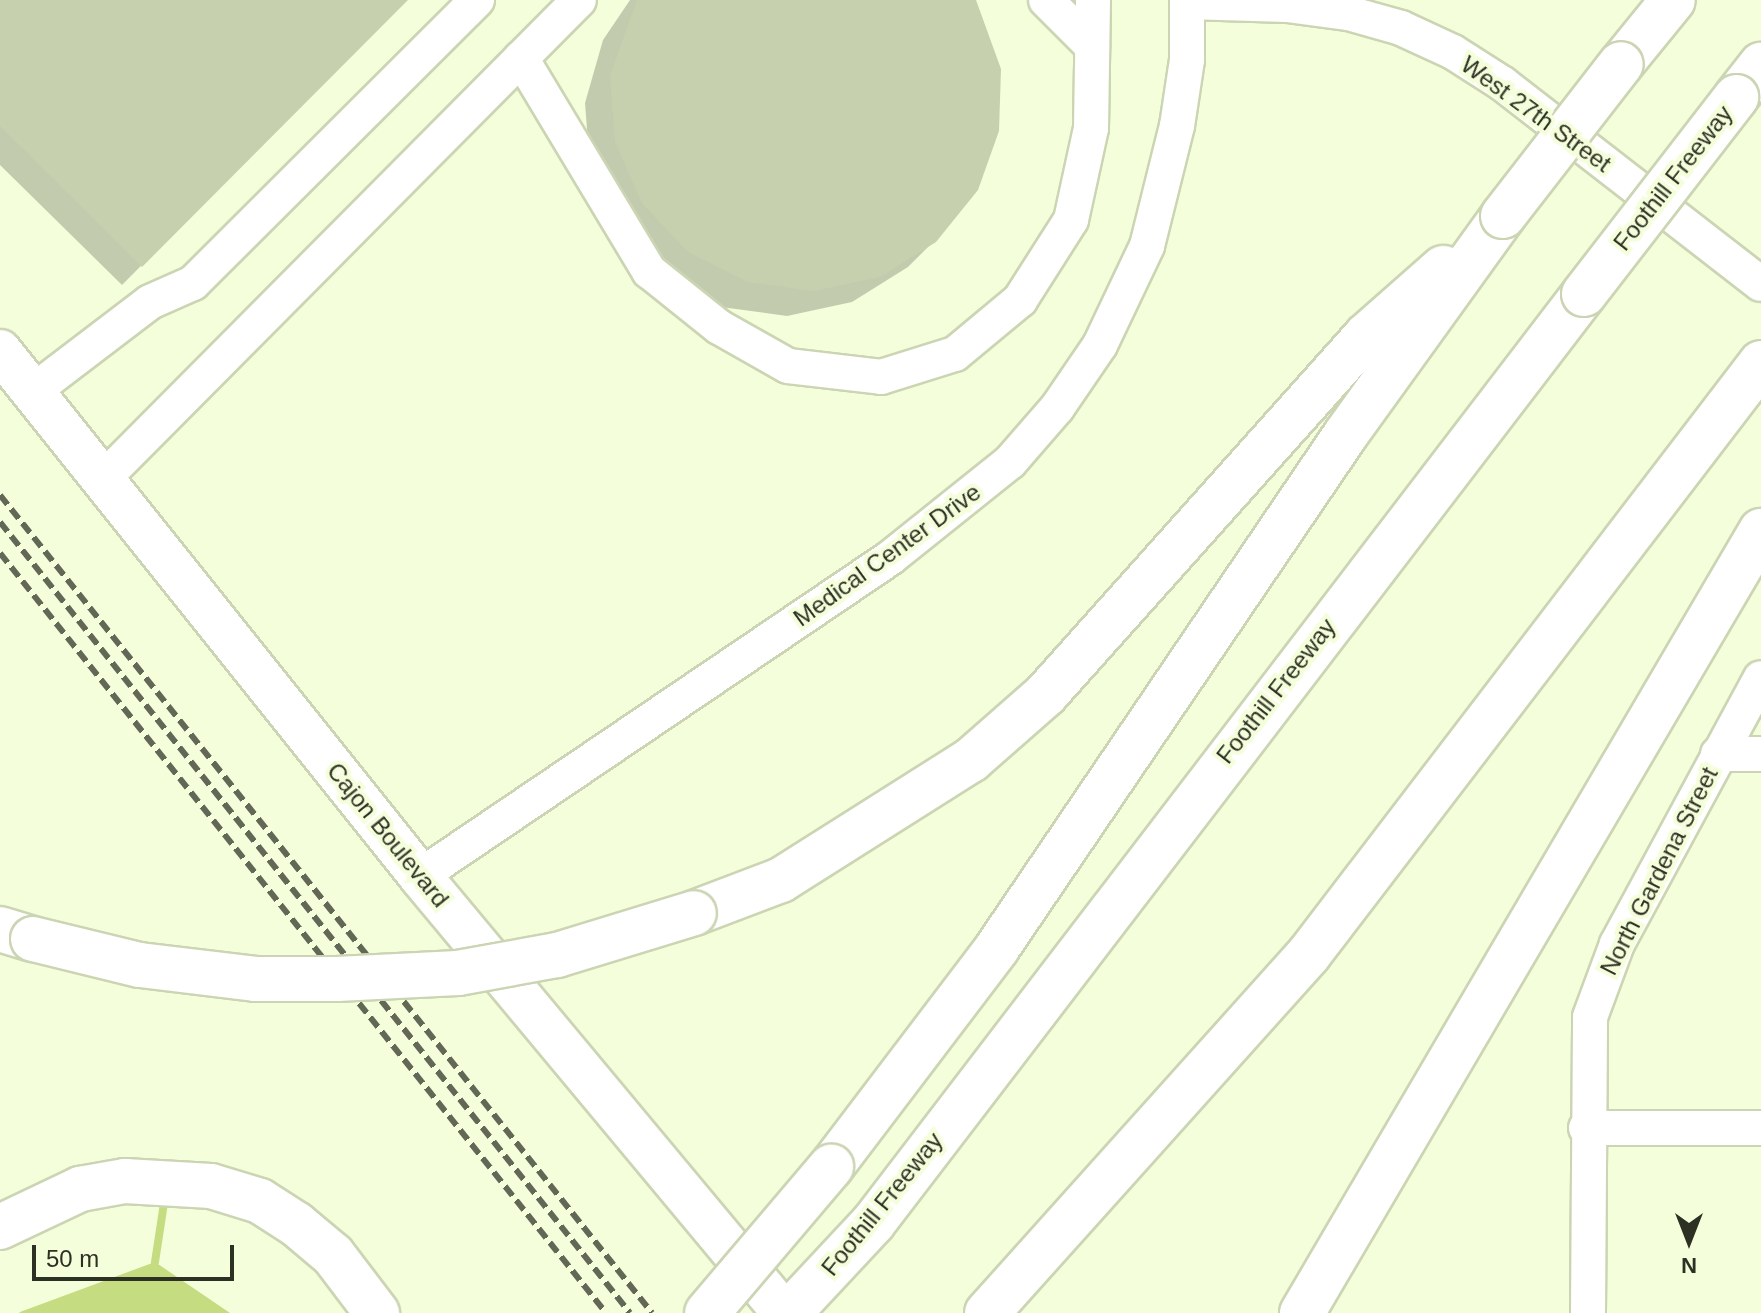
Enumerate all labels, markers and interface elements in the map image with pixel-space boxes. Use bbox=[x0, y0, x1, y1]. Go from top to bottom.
street label: West 27th Street bbox=[1455, 50, 1617, 178]
street label: Foothill Freeway bbox=[1607, 100, 1739, 256]
street label: Medical Center Drive bbox=[788, 477, 986, 633]
street label: Foothill Freeway bbox=[1210, 613, 1342, 769]
street label: Cajon Boulevard bbox=[321, 757, 455, 913]
street label: North Gardena Street bbox=[1594, 762, 1724, 980]
street label: Foothill Freeway bbox=[815, 1127, 949, 1281]
north arrow bbox=[1649, 1201, 1729, 1281]
scale bar bbox=[36, 1229, 238, 1279]
text: 50 m bbox=[46, 1245, 99, 1272]
text: N bbox=[1681, 1253, 1697, 1278]

